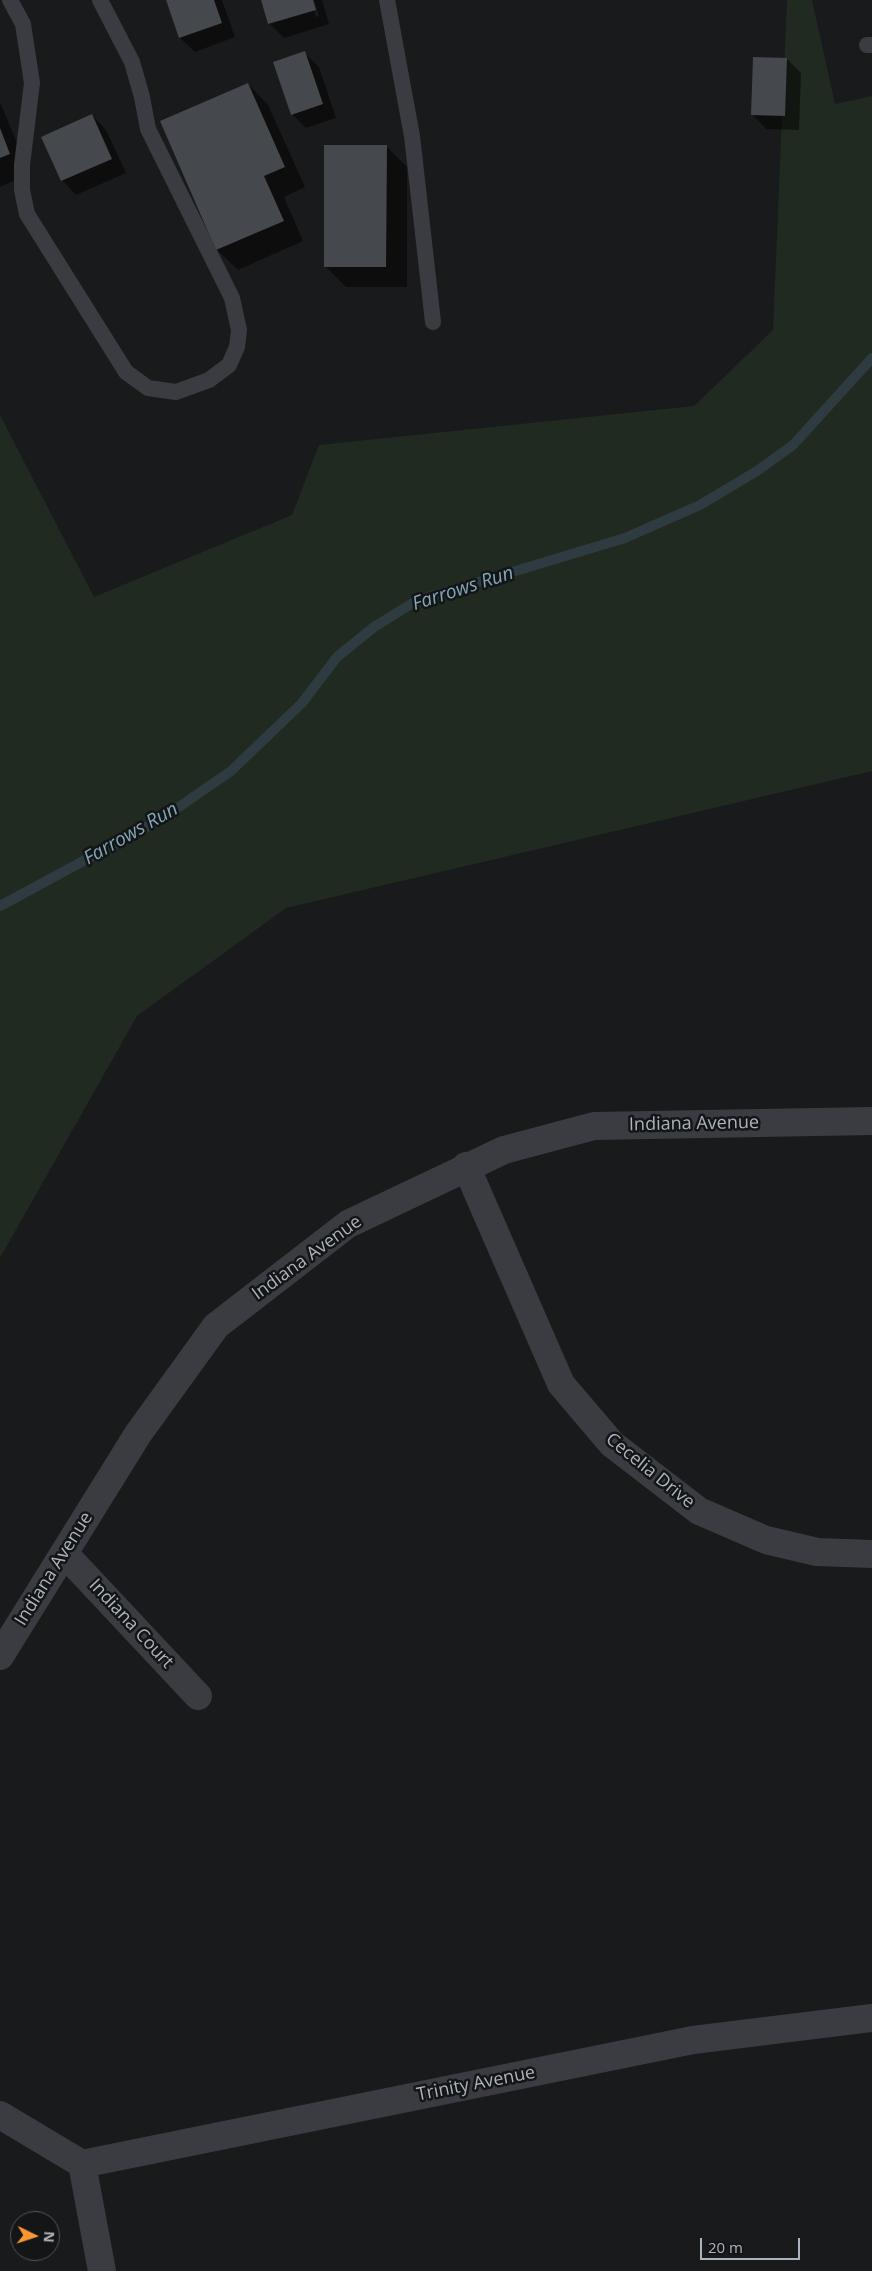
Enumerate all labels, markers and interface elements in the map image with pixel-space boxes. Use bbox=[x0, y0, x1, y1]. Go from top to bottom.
water label: Farrows Run bbox=[410, 562, 516, 616]
water label: Farrows Run bbox=[80, 798, 182, 870]
street label: Indiana Avenue bbox=[629, 1112, 759, 1136]
street label: Indiana Avenue bbox=[248, 1211, 366, 1305]
street label: Cecelia Drive bbox=[601, 1429, 699, 1513]
street label: Indiana Avenue bbox=[10, 1508, 98, 1630]
street label: Indiana Court bbox=[84, 1575, 178, 1673]
street label: Trinity Avenue bbox=[415, 2062, 537, 2106]
north arrow bbox=[10, 2211, 60, 2261]
scale bar bbox=[702, 2228, 802, 2260]
text: N bbox=[40, 2231, 59, 2243]
text: 20 m bbox=[708, 2237, 743, 2257]

